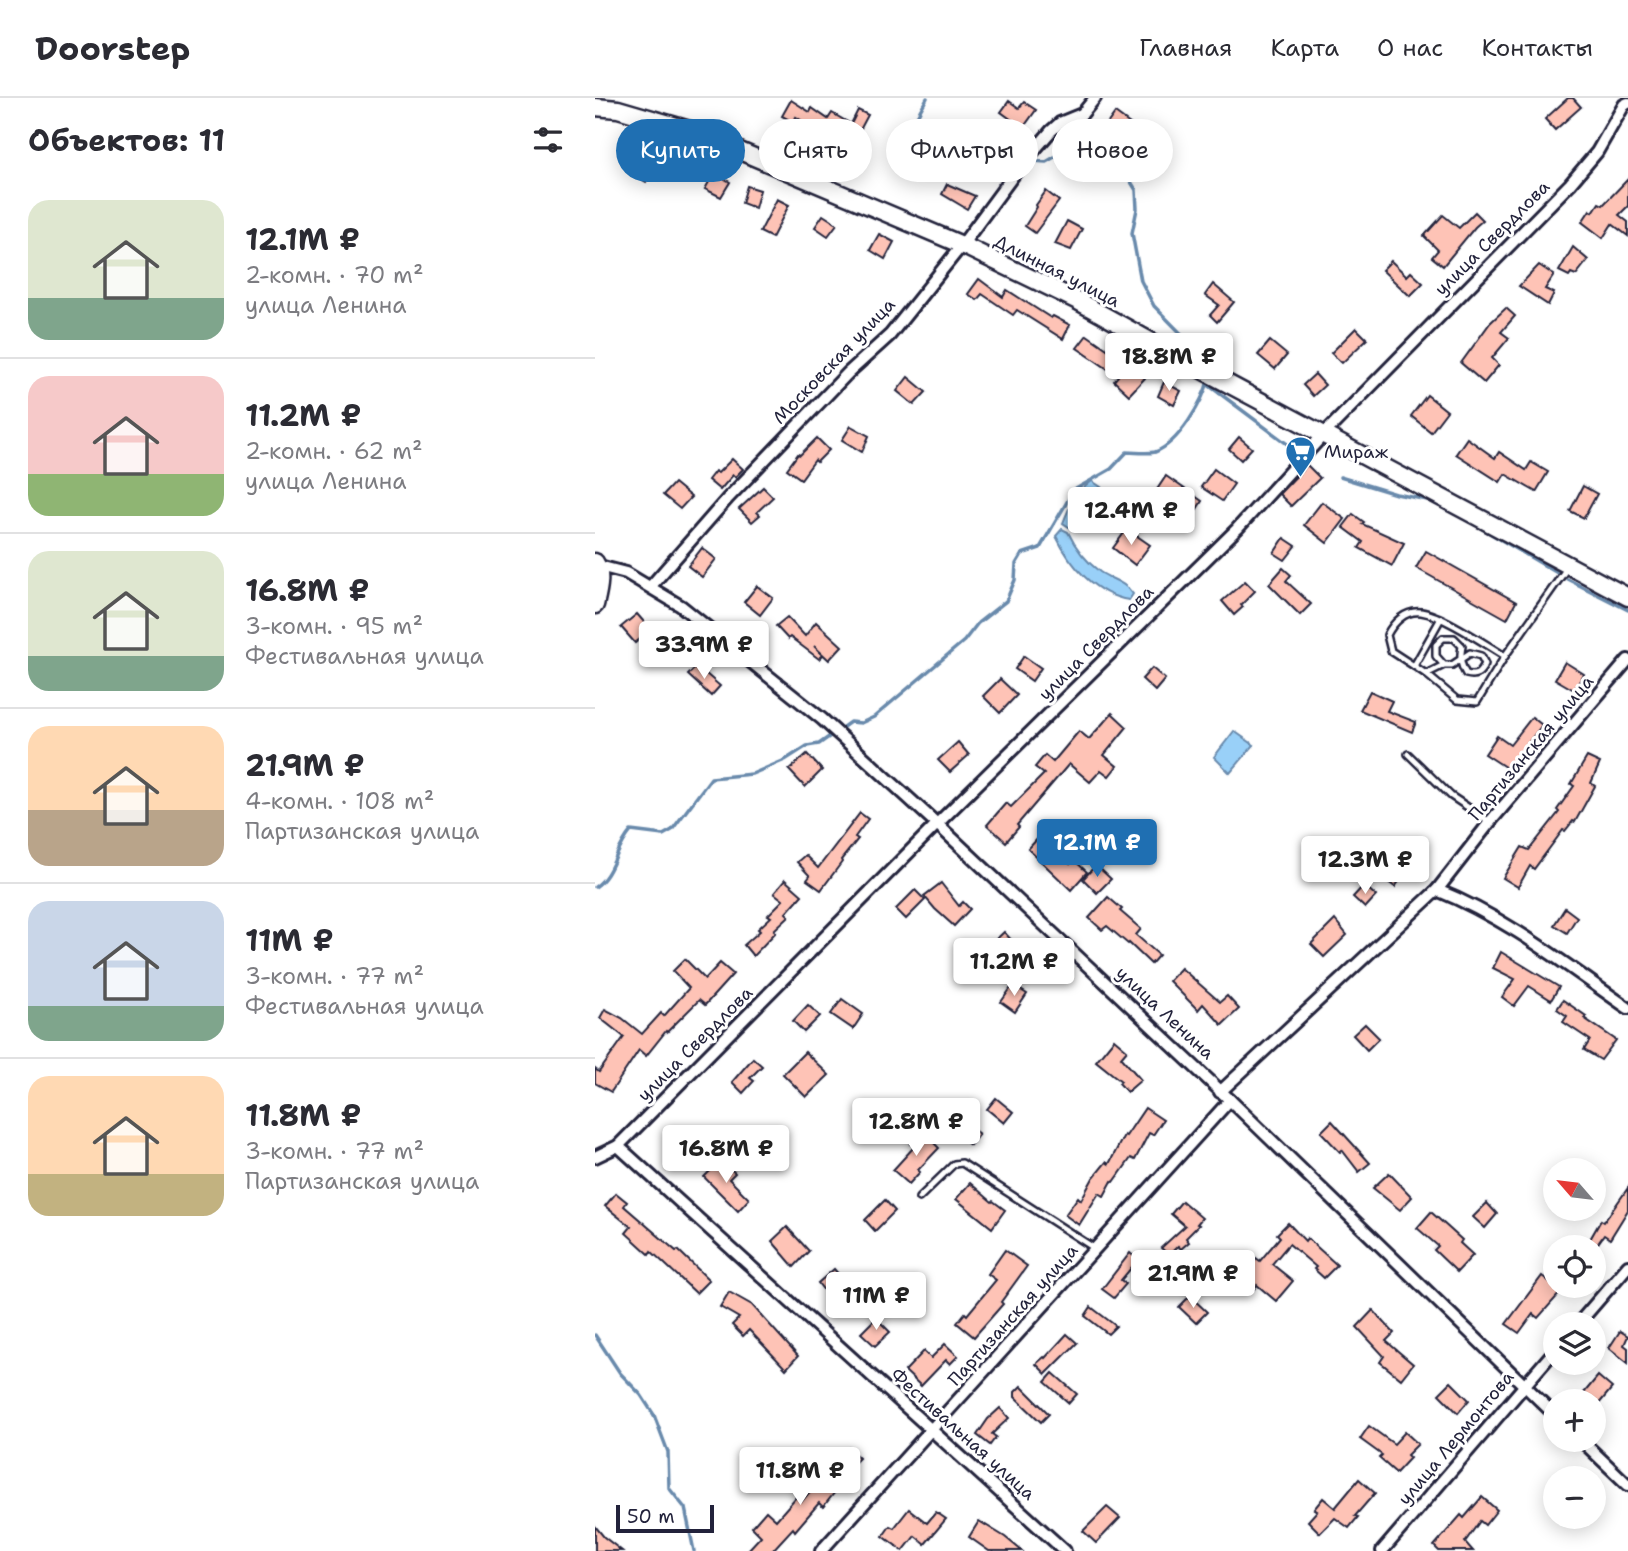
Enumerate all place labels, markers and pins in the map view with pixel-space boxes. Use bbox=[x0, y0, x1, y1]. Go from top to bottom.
pin: 18.8M ₽ bbox=[1104, 334, 1234, 393]
supermarket icon: Мираж bbox=[1284, 435, 1318, 479]
place label: Мираж bbox=[1324, 440, 1389, 464]
pin: 12.4M ₽ bbox=[1066, 488, 1196, 547]
pin: 33.9M ₽ bbox=[639, 622, 769, 681]
pin: 12.1M ₽ bbox=[1032, 820, 1162, 879]
pin: 12.3M ₽ bbox=[1300, 836, 1430, 896]
pin: 11.2M ₽ bbox=[949, 939, 1079, 998]
pin: 12.8M ₽ bbox=[851, 1098, 981, 1158]
pin: 16.8M ₽ bbox=[661, 1126, 791, 1185]
pin: 21.9M ₽ bbox=[1128, 1250, 1258, 1310]
pin: 11M ₽ bbox=[827, 1272, 925, 1332]
pin: 11.8M ₽ bbox=[735, 1448, 865, 1507]

